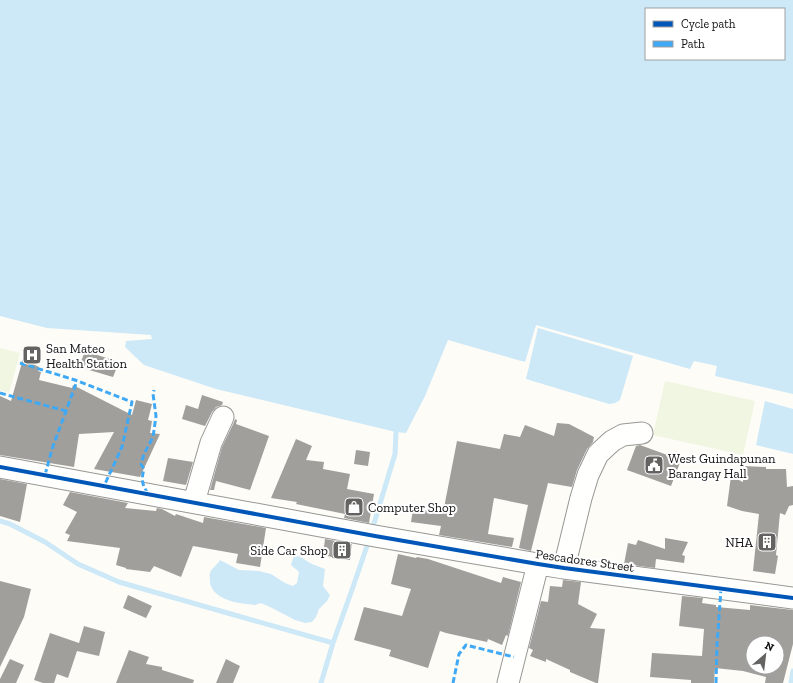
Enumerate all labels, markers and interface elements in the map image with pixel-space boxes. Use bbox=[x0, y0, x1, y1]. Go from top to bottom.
legend bbox=[645, 8, 785, 60]
text: Cycle path bbox=[681, 17, 736, 31]
text: Path bbox=[681, 37, 705, 51]
place label: San Mateo Health Station bbox=[46, 341, 127, 371]
hospital icon: San Mateo Health Station bbox=[21, 344, 43, 366]
place label: West Guindapunan Barangay Hall bbox=[668, 451, 776, 481]
public building icon: West Guindapunan Barangay Hall bbox=[643, 454, 665, 476]
shop icon: Computer Shop bbox=[343, 496, 365, 518]
place label: Computer Shop bbox=[368, 500, 456, 515]
building icon: NHA bbox=[756, 531, 778, 553]
place label: NHA bbox=[725, 535, 754, 550]
building icon: Side Car Shop bbox=[331, 539, 353, 561]
place label: Side Car Shop bbox=[250, 543, 328, 558]
street label: Pescadores Street bbox=[535, 546, 635, 575]
north arrow bbox=[745, 635, 785, 675]
text: N bbox=[763, 639, 777, 655]

